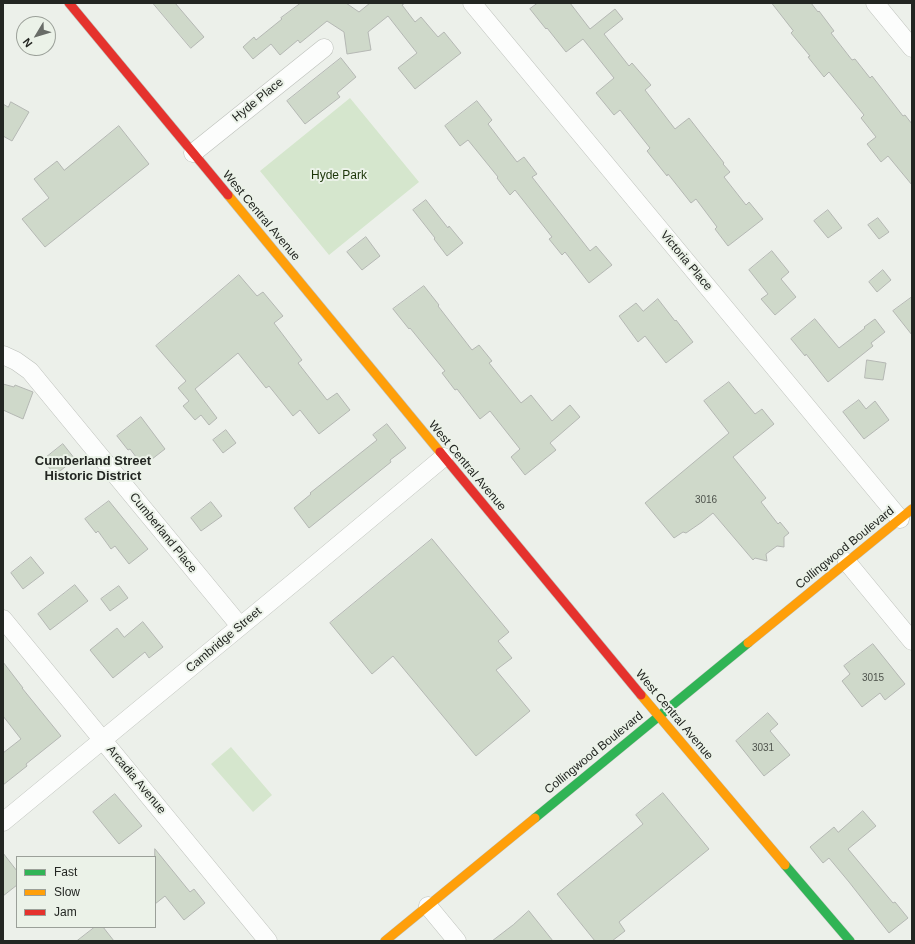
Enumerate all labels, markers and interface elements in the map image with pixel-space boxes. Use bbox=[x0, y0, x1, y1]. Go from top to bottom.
north arrow bbox=[16, 16, 56, 56]
text: N bbox=[20, 36, 35, 50]
street label: Hyde Place bbox=[230, 75, 286, 125]
street label: West Central Avenue bbox=[219, 168, 303, 264]
park label: Hyde Park bbox=[311, 169, 367, 183]
street label: Victoria Place bbox=[657, 228, 715, 294]
street label: West Central Avenue bbox=[425, 418, 509, 514]
district label: Cumberland Street Historic District bbox=[35, 453, 151, 484]
street label: Cumberland Place bbox=[126, 490, 200, 576]
house number: 3016 bbox=[695, 494, 717, 506]
street label: Collingwood Boulevard bbox=[793, 504, 897, 592]
street label: Cambridge Street bbox=[183, 604, 265, 676]
street label: West Central Avenue bbox=[632, 667, 716, 763]
house number: 3015 bbox=[862, 672, 884, 684]
street label: Collingwood Boulevard bbox=[542, 709, 646, 797]
house number: 3031 bbox=[752, 742, 774, 754]
street label: Arcadia Avenue bbox=[103, 743, 169, 817]
legend bbox=[16, 856, 156, 928]
text: Fast bbox=[54, 865, 77, 879]
text: Slow bbox=[54, 885, 80, 899]
text: Jam bbox=[54, 905, 77, 919]

